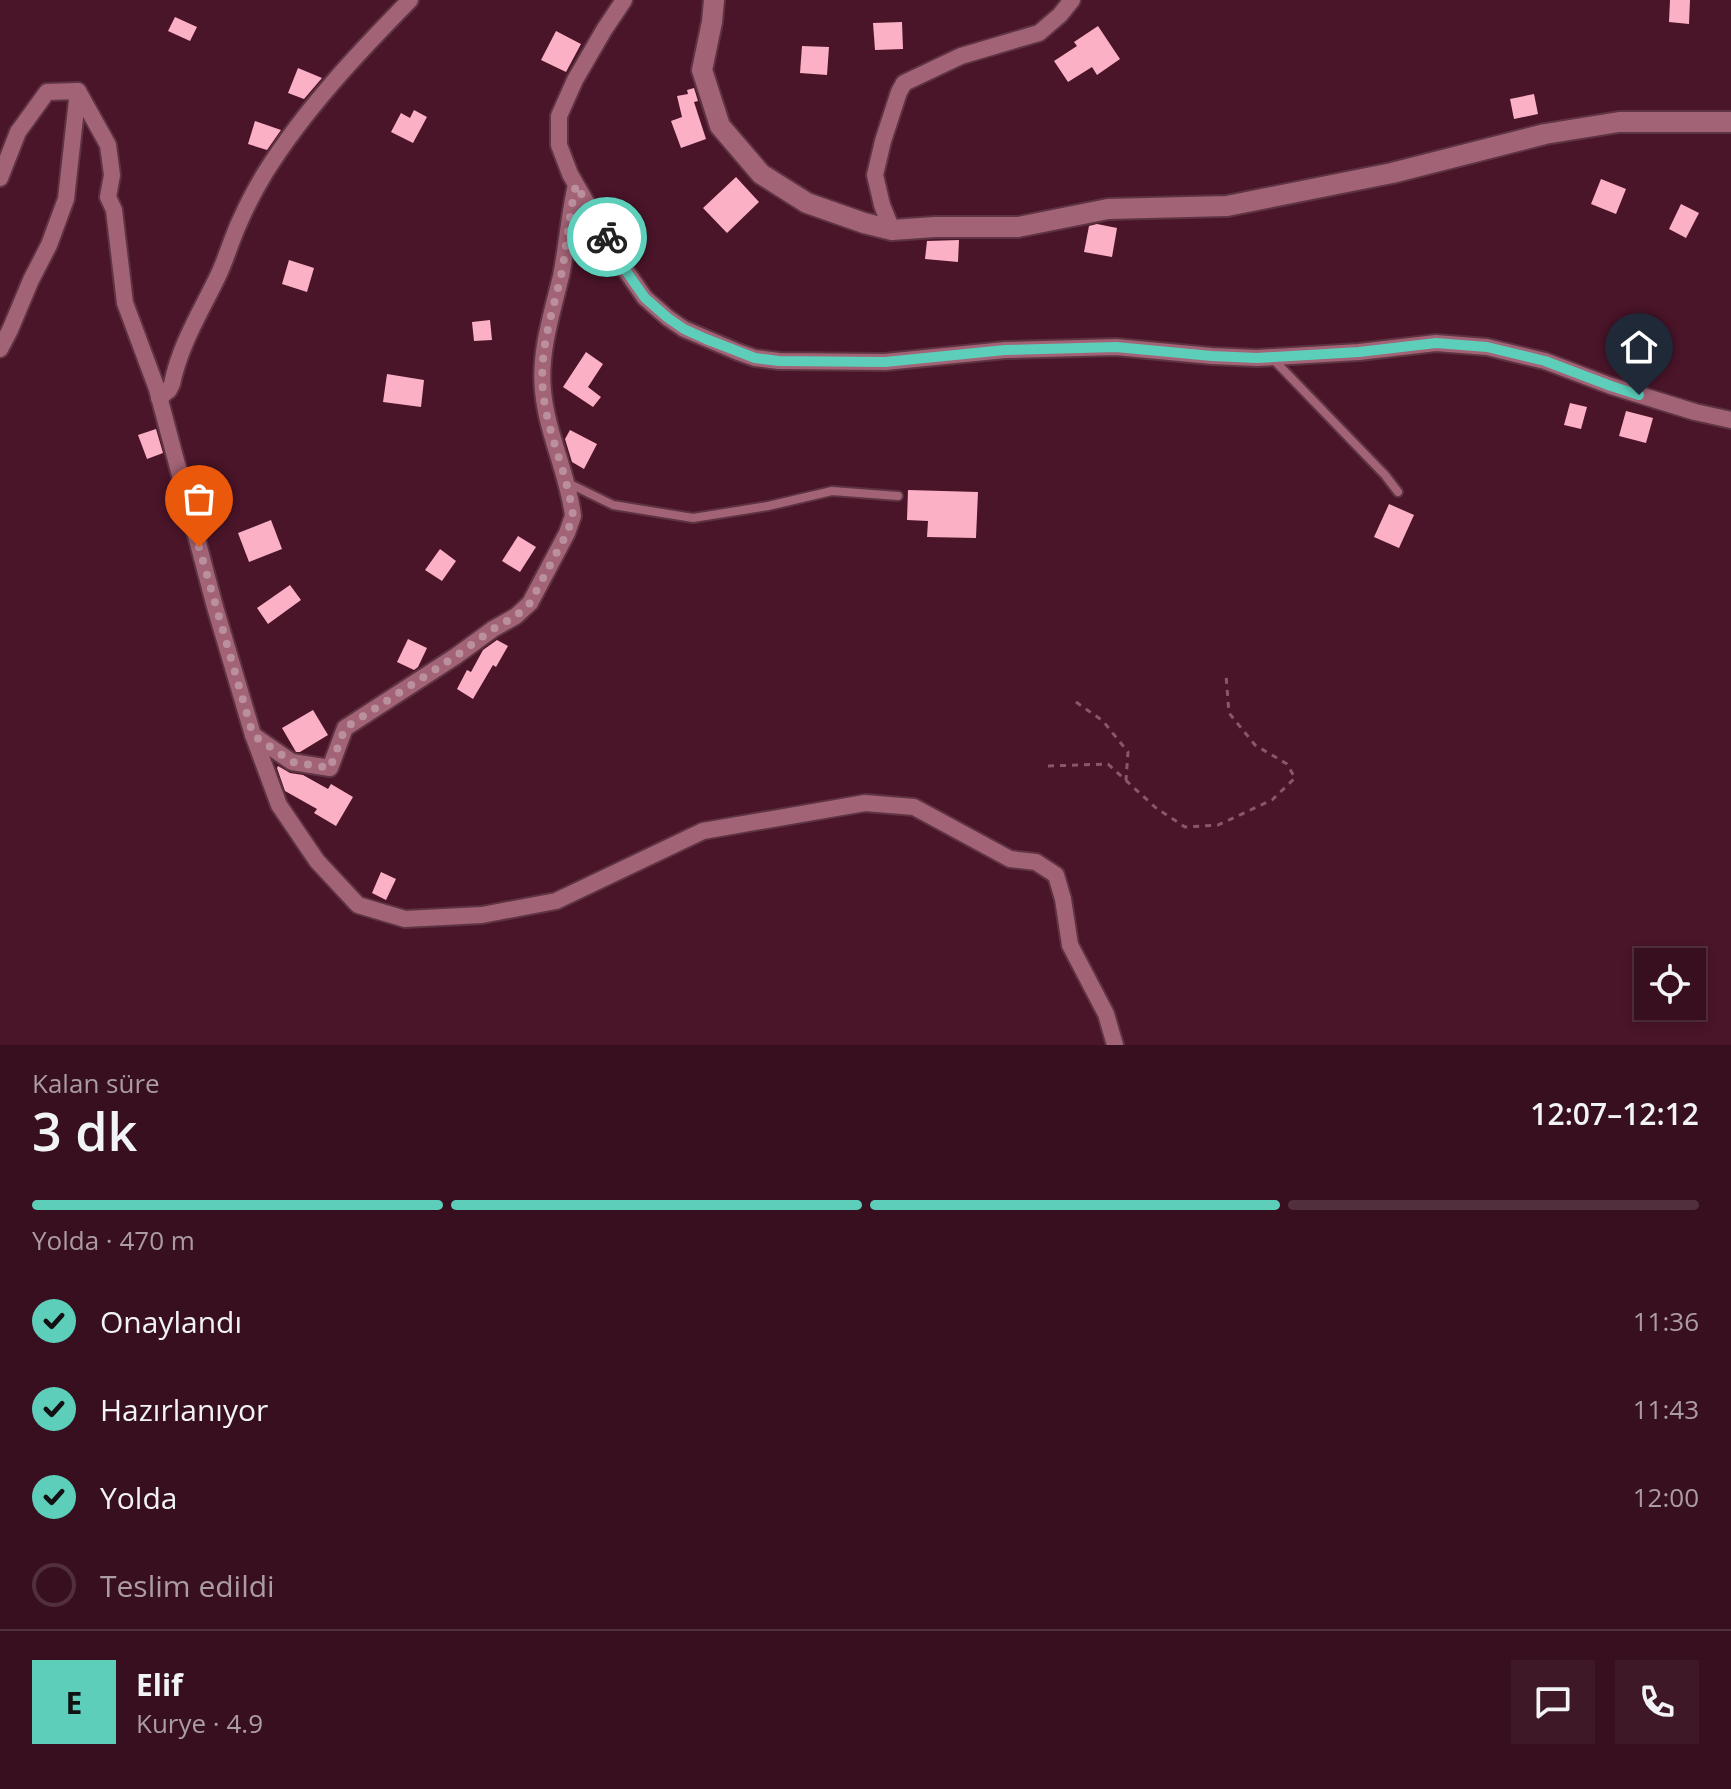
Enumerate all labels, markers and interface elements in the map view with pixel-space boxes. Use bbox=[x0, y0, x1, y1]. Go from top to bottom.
courier bbox=[567, 197, 647, 277]
icon: bike bbox=[585, 215, 629, 259]
pin bbox=[1605, 313, 1673, 395]
icon: home bbox=[1617, 325, 1661, 369]
pin bbox=[165, 465, 233, 547]
icon: bag bbox=[177, 477, 221, 521]
map controls bbox=[1634, 948, 1706, 1020]
button: locate bbox=[1634, 948, 1706, 1020]
text: Kalan süre bbox=[32, 1065, 160, 1101]
text: 12:07–12:12 bbox=[1530, 1093, 1699, 1134]
text: 3 dk bbox=[32, 1095, 137, 1166]
text: Yolda · 470 m bbox=[32, 1222, 195, 1258]
icon: check bbox=[32, 1299, 76, 1343]
text: Onaylandı bbox=[100, 1301, 242, 1342]
text: 11:36 bbox=[1633, 1303, 1699, 1339]
icon: check bbox=[32, 1387, 76, 1431]
text: Hazırlanıyor bbox=[100, 1389, 268, 1430]
text: 11:43 bbox=[1633, 1391, 1699, 1427]
icon: check bbox=[32, 1475, 76, 1519]
text: Yolda bbox=[100, 1477, 177, 1518]
text: 12:00 bbox=[1633, 1479, 1699, 1515]
text: Teslim edildi bbox=[100, 1565, 275, 1606]
button: chat bbox=[1511, 1660, 1595, 1744]
button: phone bbox=[1615, 1660, 1699, 1744]
text: Elif bbox=[136, 1664, 183, 1705]
text: E bbox=[66, 1682, 82, 1723]
text: Kurye · 4.9 bbox=[136, 1705, 263, 1741]

